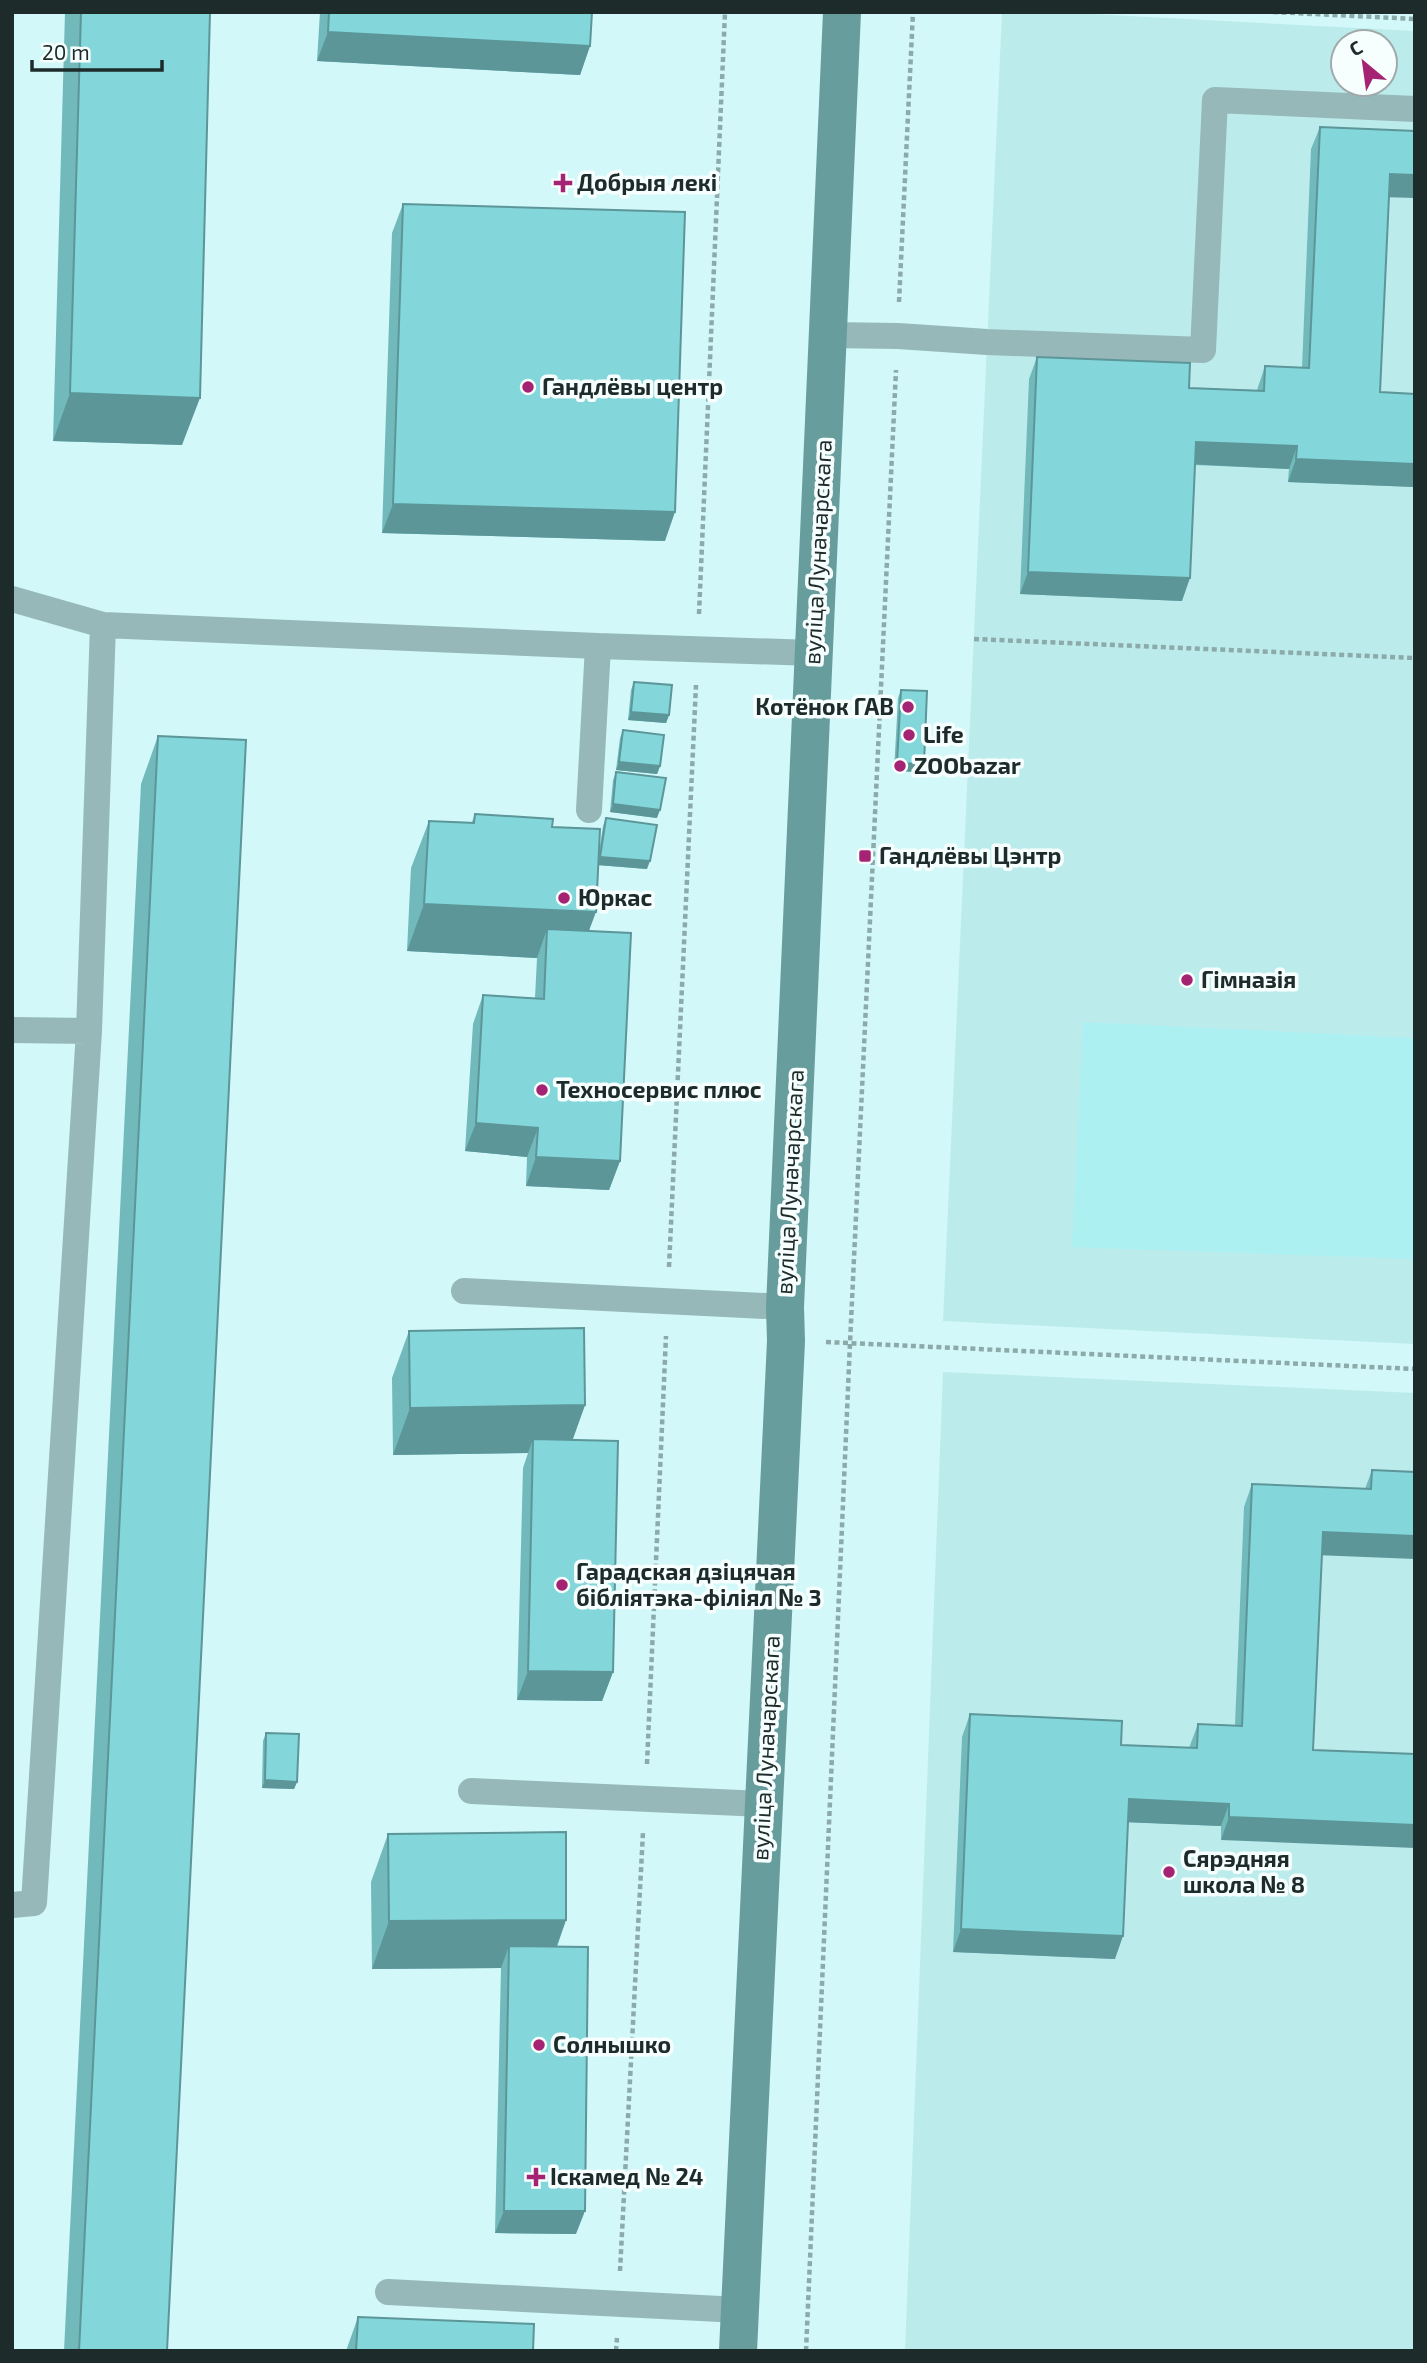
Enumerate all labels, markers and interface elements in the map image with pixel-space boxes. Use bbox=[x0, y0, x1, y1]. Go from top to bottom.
scale bar bbox=[32, 28, 161, 72]
north arrow bbox=[1329, 28, 1399, 98]
text: С bbox=[1345, 35, 1366, 60]
text: 20 m bbox=[42, 39, 90, 64]
place label: Добрыя лекі bbox=[577, 168, 717, 196]
marker: Добрыя лекі bbox=[555, 175, 571, 191]
place label: Гандлёвы центр bbox=[542, 372, 723, 400]
marker: Гандлёвы центр bbox=[520, 379, 536, 395]
street label: вуліца Луначарскага bbox=[797, 439, 838, 665]
place label: Котёнок ГАВ bbox=[755, 692, 894, 720]
marker: Котёнок ГАВ bbox=[900, 699, 916, 715]
place label: Life bbox=[923, 720, 964, 748]
marker: Life bbox=[901, 727, 917, 743]
place label: ZOObazar bbox=[914, 751, 1021, 779]
marker: ZOObazar bbox=[892, 758, 908, 774]
place label: Гандлёвы Цэнтр bbox=[879, 841, 1062, 869]
marker: Гандлёвы Цэнтр bbox=[857, 848, 873, 864]
place label: Юркас bbox=[578, 883, 652, 911]
marker: Юркас bbox=[556, 890, 572, 906]
place label: Гімназія bbox=[1201, 965, 1296, 993]
marker: Гімназія bbox=[1179, 972, 1195, 988]
street label: вуліца Луначарскага bbox=[769, 1069, 810, 1295]
place label: Техносервис плюс bbox=[556, 1075, 762, 1103]
marker: Техносервис плюс bbox=[534, 1082, 550, 1098]
place label: Гарадская дзіцячая бібліятэка-філіял № 3 bbox=[576, 1557, 822, 1611]
marker: Гарадская дзіцячая бібліятэка-філіял № 3 bbox=[554, 1577, 570, 1593]
street label: вуліца Луначарскага bbox=[745, 1635, 786, 1861]
place label: Сярэдняя школа № 8 bbox=[1183, 1844, 1305, 1898]
marker: Сярэдняя школа № 8 bbox=[1161, 1864, 1177, 1880]
place label: Солнышко bbox=[553, 2030, 671, 2058]
marker: Солнышко bbox=[531, 2037, 547, 2053]
place label: Іскамед № 24 bbox=[550, 2162, 704, 2190]
marker: Іскамед № 24 bbox=[528, 2169, 544, 2185]

